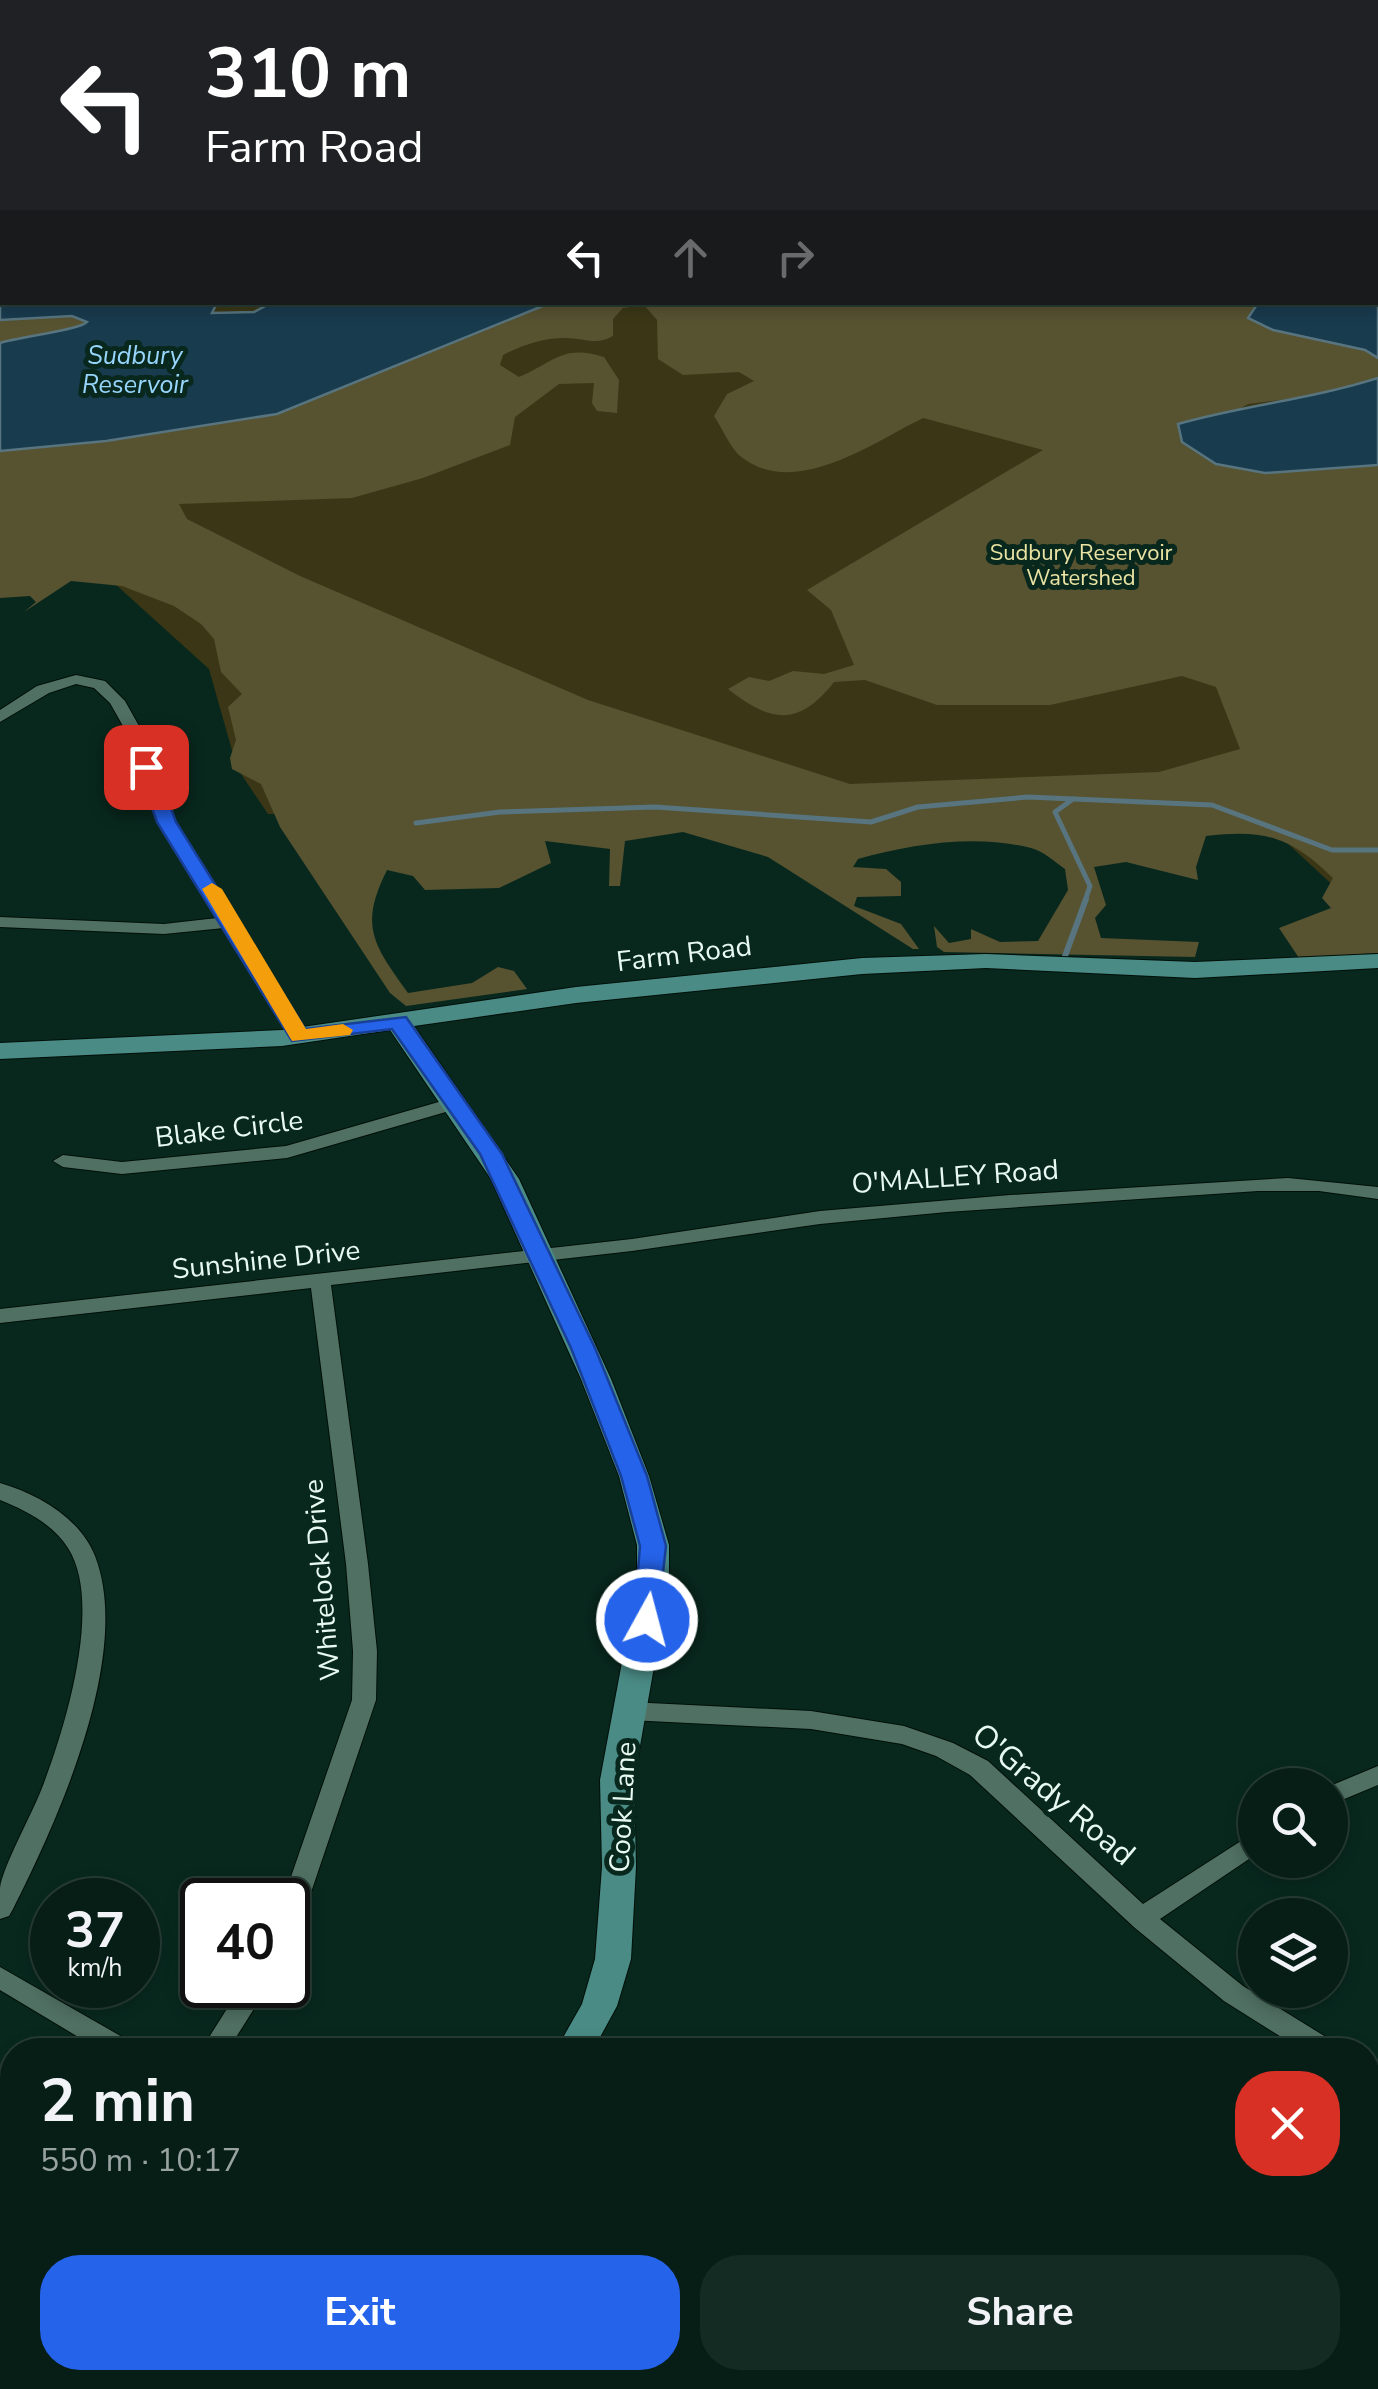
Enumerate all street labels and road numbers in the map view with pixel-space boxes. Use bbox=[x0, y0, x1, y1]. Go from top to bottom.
street label: Farm Road bbox=[614, 927, 754, 981]
street label: Blake Circle bbox=[153, 1101, 305, 1157]
street label: O'MALLEY Road bbox=[850, 1151, 1060, 1203]
street label: Sunshine Drive bbox=[170, 1231, 362, 1289]
street label: Whitelock Drive bbox=[294, 1478, 350, 1682]
street label: O'Grady Road bbox=[963, 1713, 1144, 1875]
street label: Cook Lane bbox=[601, 1741, 645, 1873]

